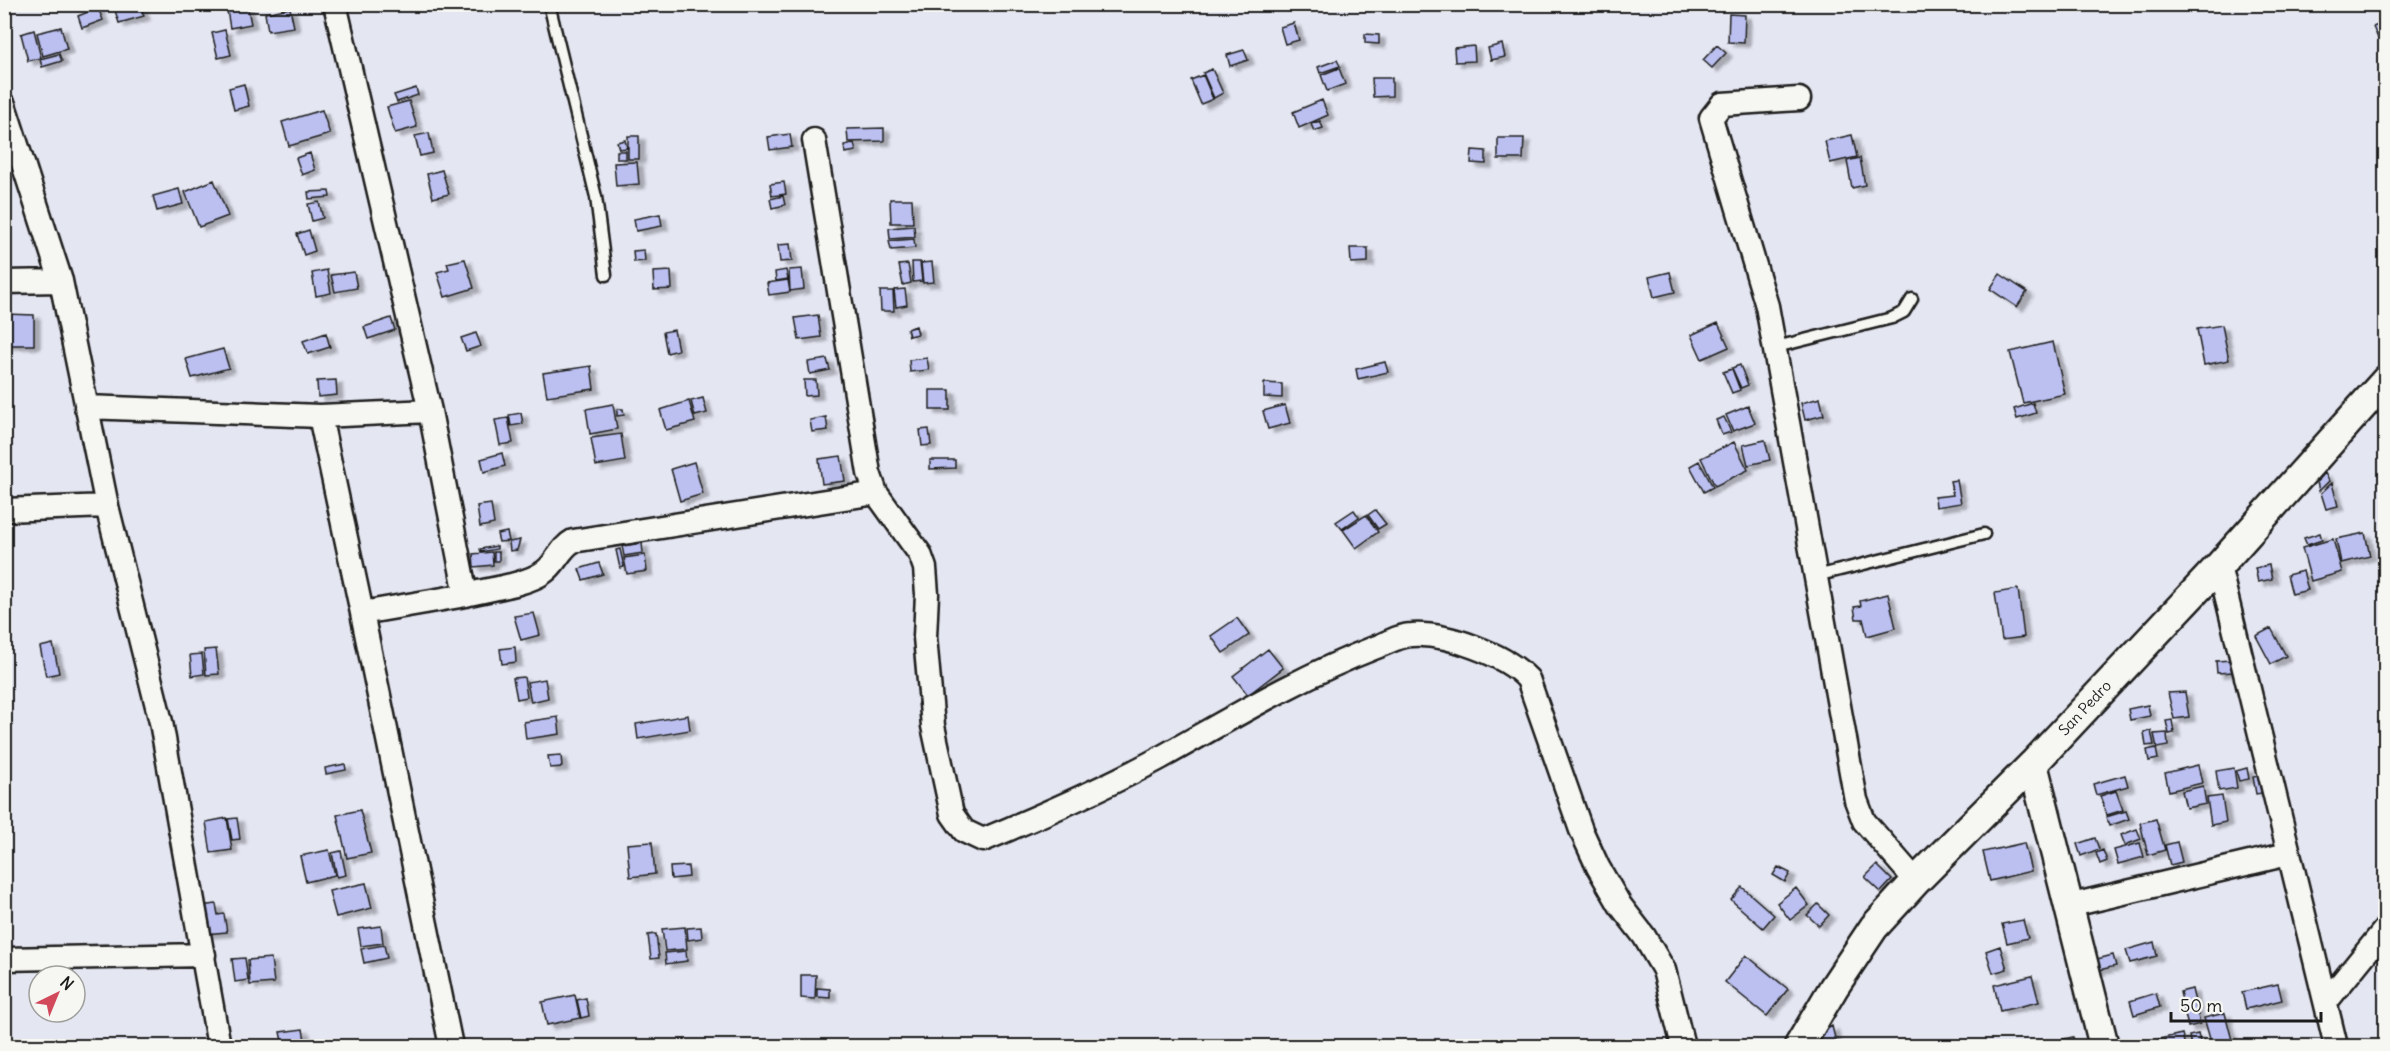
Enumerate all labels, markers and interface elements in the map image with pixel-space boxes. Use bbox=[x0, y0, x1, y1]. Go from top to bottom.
street label: San Pedro bbox=[2054, 676, 2115, 739]
north arrow bbox=[27, 964, 87, 1024]
text: N bbox=[56, 972, 78, 994]
scale bar bbox=[2171, 985, 2321, 1023]
text: 50 m bbox=[2180, 994, 2222, 1017]

